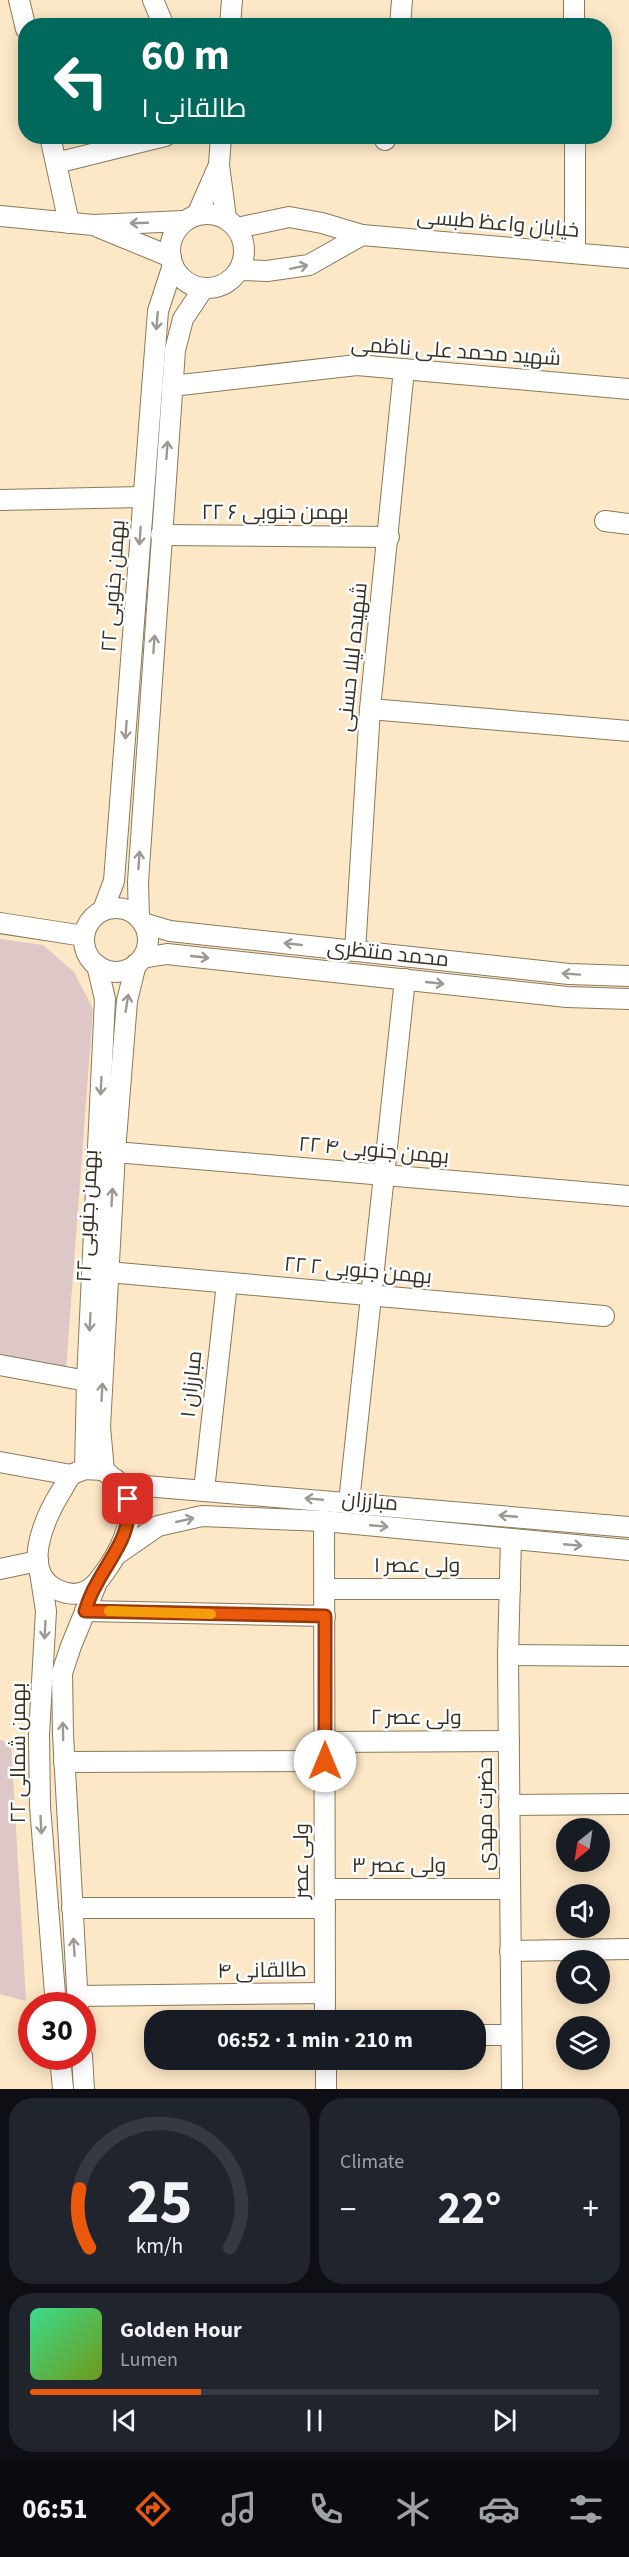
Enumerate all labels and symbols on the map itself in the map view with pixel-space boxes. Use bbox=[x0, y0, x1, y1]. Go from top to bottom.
street label: خیابان واعظ طبسی bbox=[416, 201, 580, 245]
one-way arrow bbox=[129, 217, 149, 229]
one-way arrow bbox=[288, 261, 308, 272]
one-way arrow bbox=[151, 310, 162, 330]
street label: شهید محمد علی ناظمی bbox=[350, 329, 562, 373]
one-way arrow bbox=[162, 440, 173, 460]
street label: ۲۲ بهمن جنوبی ۶ bbox=[201, 497, 349, 527]
street label: ۲۲ بهمن جنوبی bbox=[93, 519, 133, 653]
one-way arrow bbox=[135, 526, 146, 546]
street label: شهیده لیلا حسنی bbox=[329, 581, 375, 733]
one-way arrow bbox=[148, 635, 159, 655]
one-way arrow bbox=[120, 720, 131, 740]
one-way arrow bbox=[134, 850, 145, 870]
street label: محمد منتظری bbox=[326, 932, 450, 974]
one-way arrow bbox=[284, 938, 304, 949]
one-way arrow bbox=[189, 952, 209, 963]
one-way arrow bbox=[561, 968, 581, 979]
one-way arrow bbox=[425, 977, 445, 988]
one-way arrow bbox=[122, 993, 133, 1013]
one-way arrow bbox=[96, 1075, 107, 1095]
street label: ۲۲ بهمن جنوبی ۴ bbox=[297, 1128, 451, 1172]
street label: ۲۲ بهمن جنوبی bbox=[69, 1149, 105, 1283]
one-way arrow bbox=[107, 1188, 118, 1208]
street label: ۲۲ بهمن جنوبی ۲ bbox=[283, 1249, 433, 1291]
one-way arrow bbox=[84, 1312, 95, 1332]
street label: مبارزان ۱ bbox=[173, 1349, 209, 1419]
one-way arrow bbox=[96, 1382, 107, 1402]
pin bbox=[102, 1473, 153, 1524]
street label: مبارزان bbox=[341, 1484, 399, 1518]
one-way arrow bbox=[304, 1493, 324, 1504]
one-way arrow bbox=[499, 1510, 518, 1521]
one-way arrow bbox=[175, 1513, 194, 1525]
one-way arrow bbox=[369, 1521, 389, 1532]
one-way arrow bbox=[563, 1540, 583, 1551]
street label: ولی عصر ۱ bbox=[374, 1550, 460, 1580]
one-way arrow bbox=[39, 1619, 50, 1639]
street label: ۲۲ بهمن شمالی bbox=[3, 1683, 33, 1823]
street label: ولی عصر ۲ bbox=[370, 1702, 462, 1732]
one-way arrow bbox=[57, 1722, 69, 1742]
position arrow bbox=[293, 1729, 357, 1793]
street label: حضرت مهدی bbox=[470, 1757, 500, 1871]
one-way arrow bbox=[36, 1814, 47, 1834]
north arrow bbox=[556, 1818, 610, 1872]
street label: ولی عصر bbox=[286, 1823, 316, 1900]
street label: ولی عصر ۳ bbox=[352, 1850, 446, 1880]
one-way arrow bbox=[69, 1938, 80, 1958]
street label: طالقانی ۴ bbox=[217, 1954, 307, 1986]
speed limit sign: 30 bbox=[18, 1992, 96, 2070]

